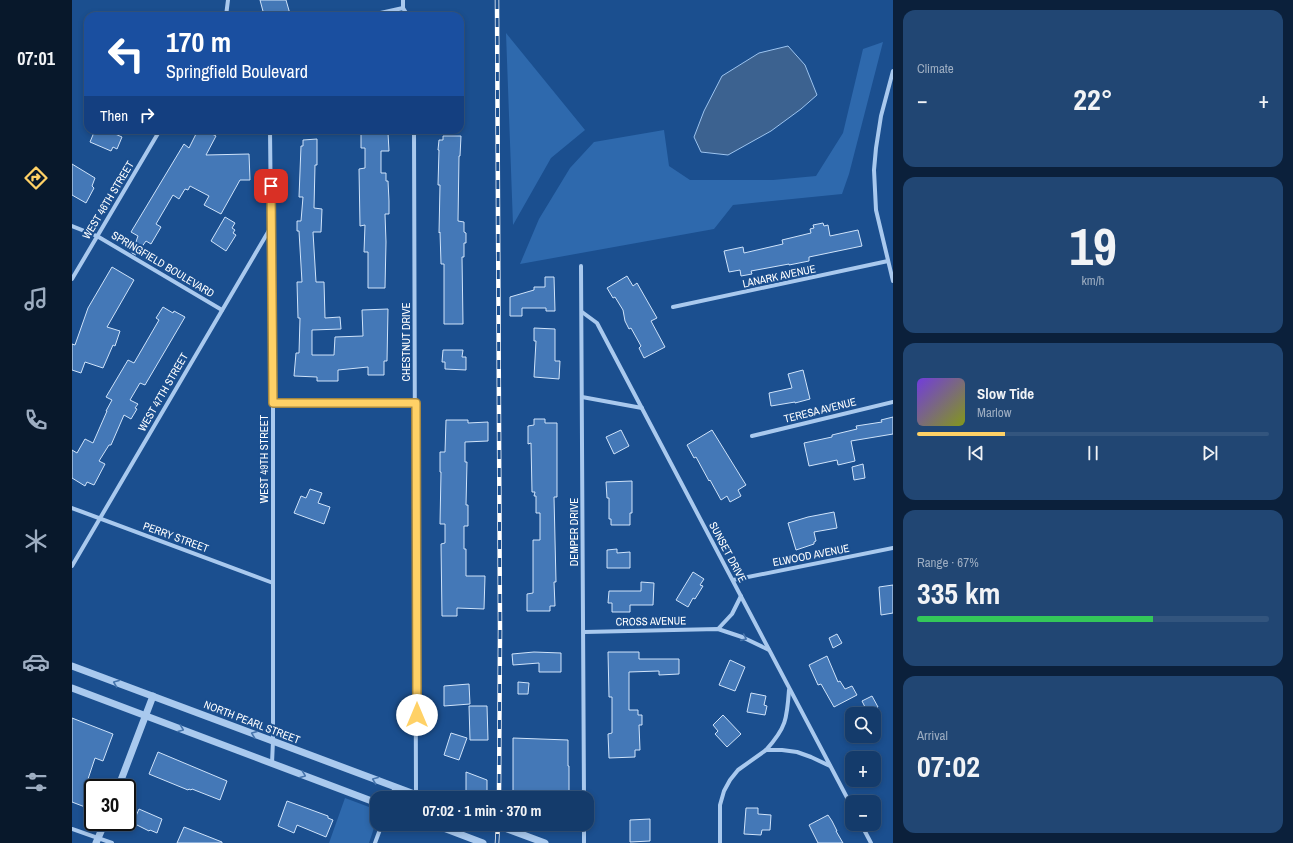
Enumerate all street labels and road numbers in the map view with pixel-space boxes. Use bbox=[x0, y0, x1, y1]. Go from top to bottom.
street label: WEST 46TH STREET bbox=[79, 158, 137, 242]
street label: SPRINGFIELD BOULEVARD bbox=[109, 228, 217, 300]
street label: LANARK AVENUE bbox=[741, 261, 817, 291]
street label: CHESTNUT DRIVE bbox=[399, 302, 413, 382]
street label: WEST 47TH STREET bbox=[135, 350, 191, 434]
street label: TERESA AVENUE bbox=[782, 394, 858, 426]
street label: WEST 49TH STREET bbox=[257, 414, 271, 503]
street label: DEMPER DRIVE bbox=[567, 498, 581, 566]
street label: PERRY STREET bbox=[141, 519, 211, 556]
street label: SUNSET DRIVE bbox=[706, 519, 750, 585]
street label: ELWOOD AVENUE bbox=[771, 541, 851, 569]
street label: CROSS AVENUE bbox=[616, 613, 686, 629]
street label: NORTH PEARL STREET bbox=[202, 697, 302, 747]

